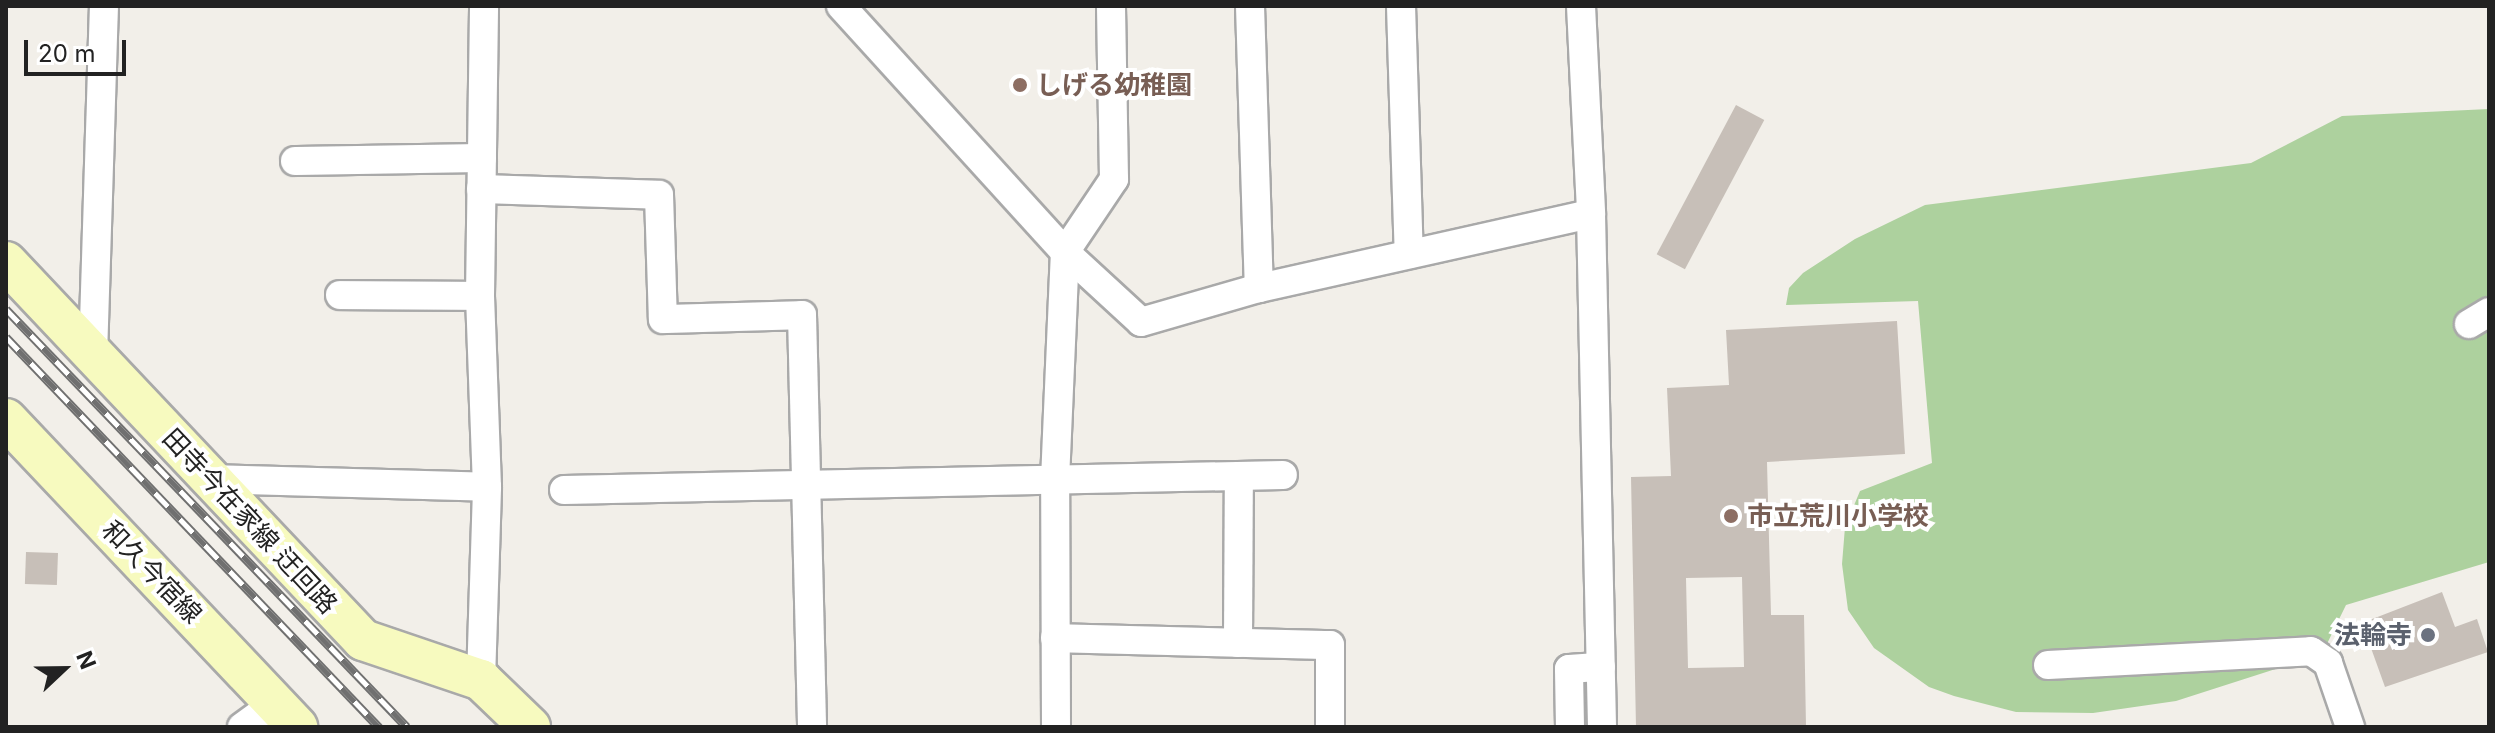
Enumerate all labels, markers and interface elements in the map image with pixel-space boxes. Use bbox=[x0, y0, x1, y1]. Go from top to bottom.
scale bar bbox=[28, 24, 130, 74]
text: 20 m bbox=[38, 39, 96, 68]
place label: しげる幼稚園 bbox=[1036, 69, 1192, 101]
marker: しげる幼稚園 bbox=[1011, 76, 1029, 94]
street label: 田寺今在家線 迂回路 bbox=[156, 422, 344, 620]
place label: 市立荒川小学校 bbox=[1747, 500, 1929, 532]
marker: 市立荒川小学校 bbox=[1722, 507, 1740, 525]
street label: 和久今宿線 bbox=[96, 514, 208, 630]
place label: 法輪寺 bbox=[2334, 619, 2412, 651]
marker: 法輪寺 bbox=[2419, 626, 2437, 644]
north arrow bbox=[24, 629, 104, 709]
text: N bbox=[71, 647, 101, 673]

